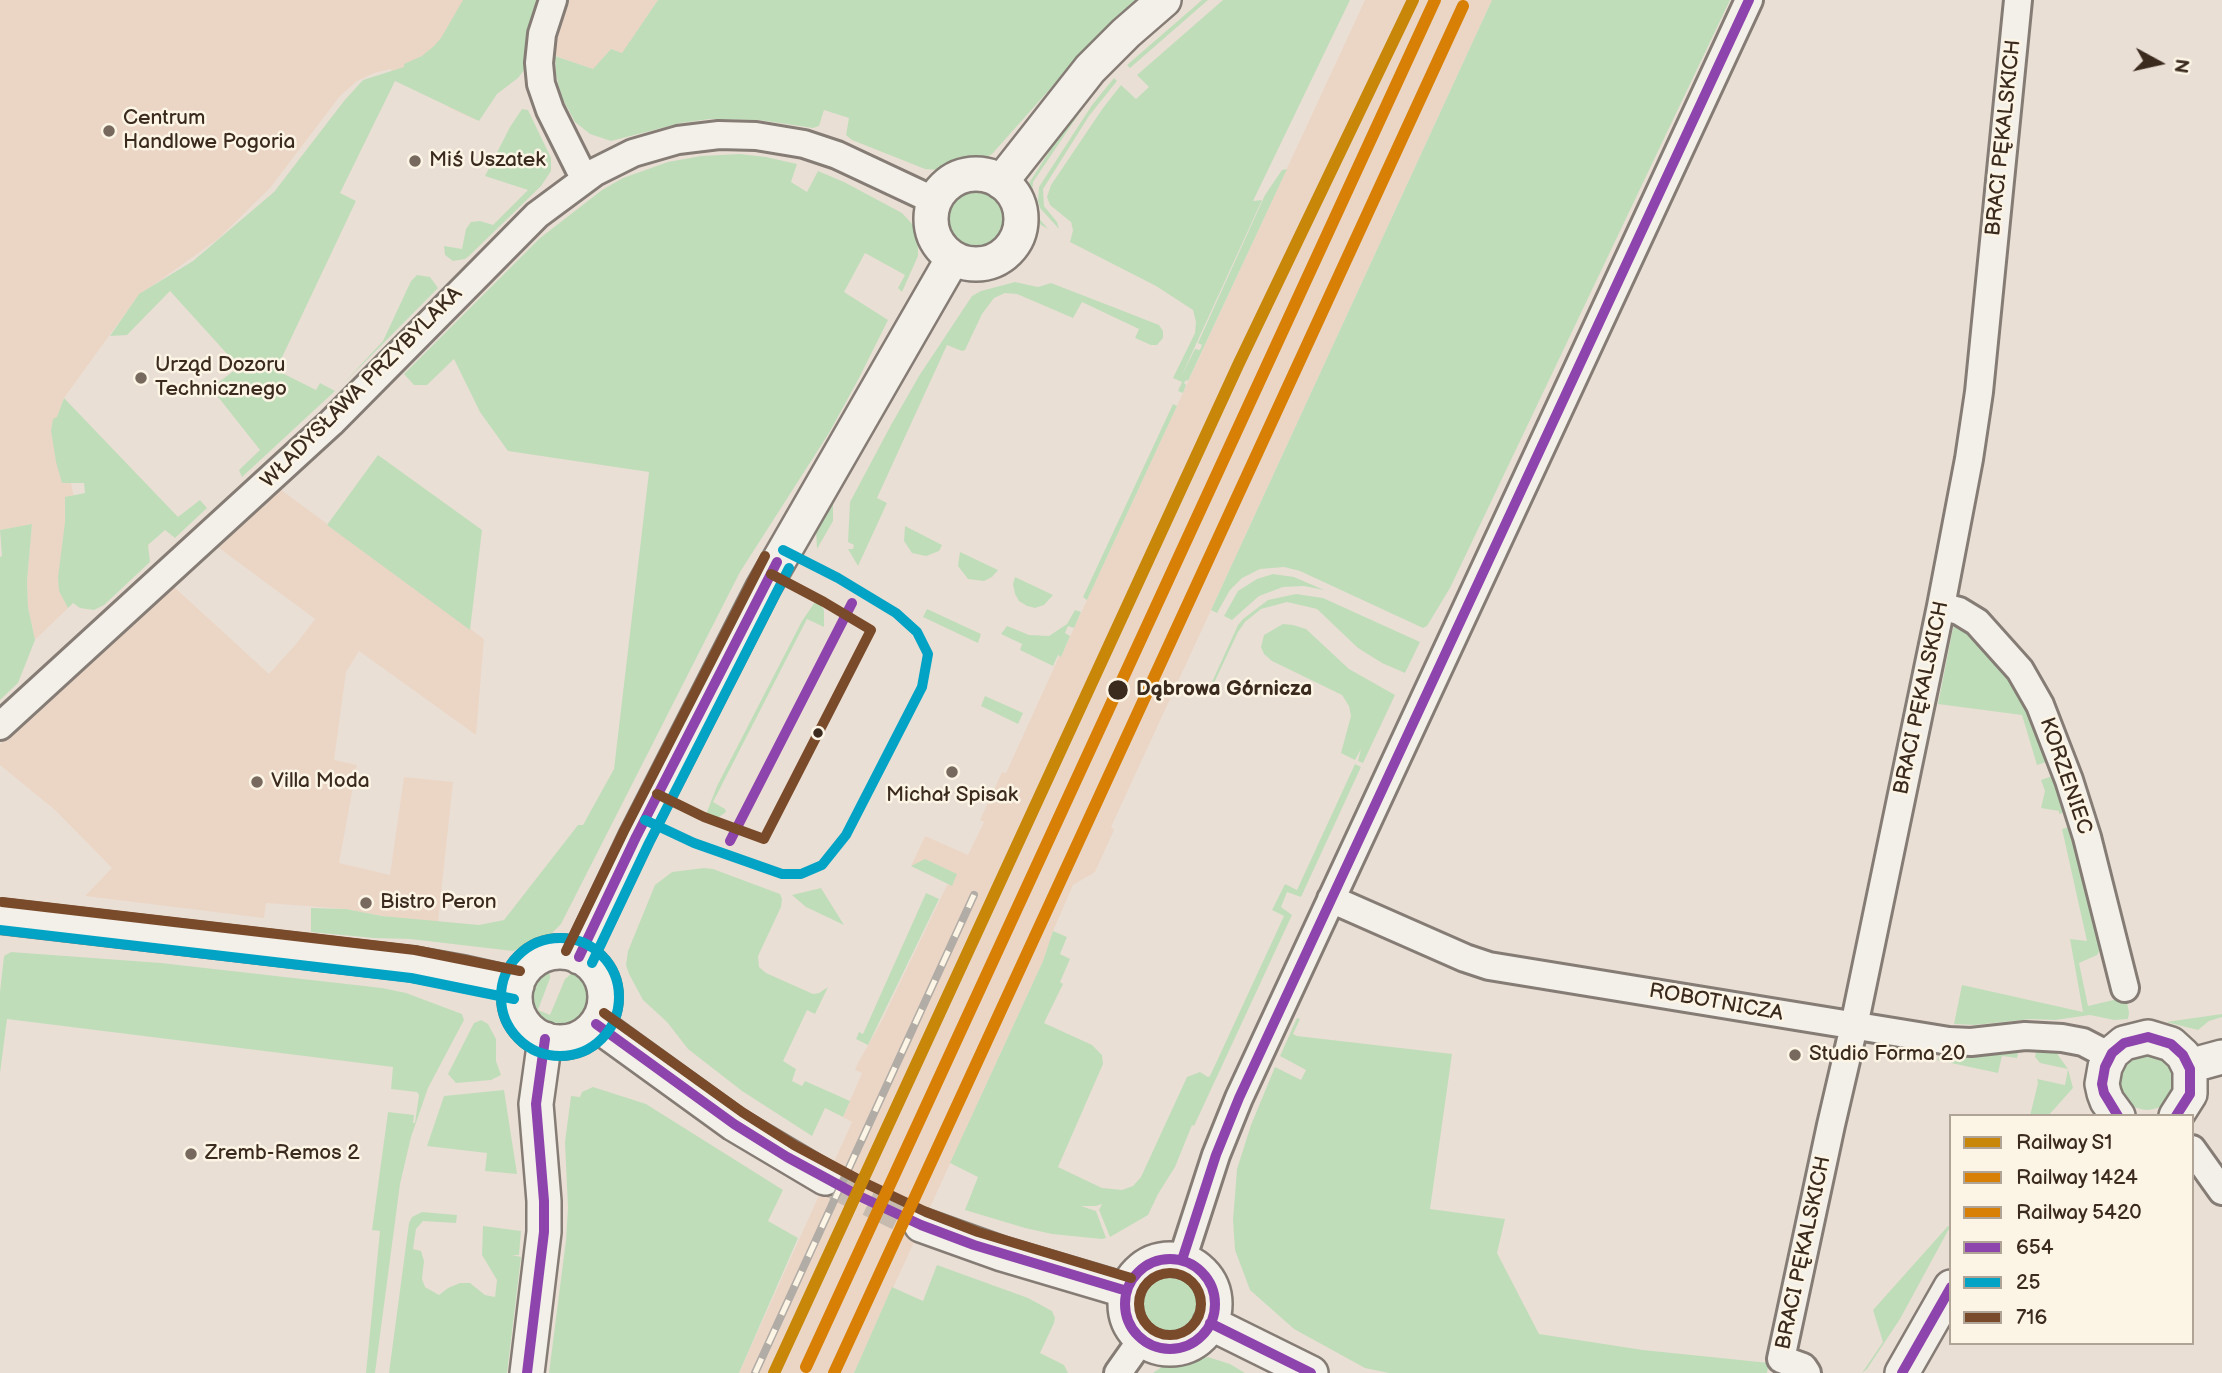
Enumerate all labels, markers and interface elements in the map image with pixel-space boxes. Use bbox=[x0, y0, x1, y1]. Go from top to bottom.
north arrow bbox=[2124, 28, 2194, 98]
street label: BRACI PĘKALSKICH bbox=[1981, 39, 2027, 237]
text: N bbox=[2168, 57, 2193, 75]
place label: Centrum Handlowe Pogoria bbox=[123, 106, 295, 156]
marker: Centrum Handlowe Pogoria bbox=[101, 123, 117, 139]
place label: Miś Uszatek bbox=[429, 148, 545, 174]
marker: Miś Uszatek bbox=[407, 153, 423, 169]
street label: WŁADYSŁAWA PRZYBYLAKA bbox=[256, 282, 468, 494]
place label: Urząd Dozoru Technicznego bbox=[155, 353, 287, 403]
marker: Urząd Dozoru Technicznego bbox=[133, 370, 149, 386]
street label: BRACI PĘKALSKICH bbox=[1889, 599, 1955, 797]
place label: Dąbrowa Górnicza bbox=[1136, 677, 1312, 703]
marker: Dąbrowa Górnicza bbox=[1106, 678, 1130, 702]
street label: KORZENIEC bbox=[2033, 714, 2097, 838]
unlabelled marker bbox=[811, 726, 825, 740]
marker: Michał Spisak bbox=[944, 764, 960, 780]
place label: Villa Moda bbox=[271, 769, 370, 795]
marker: Villa Moda bbox=[249, 774, 265, 790]
place label: Michał Spisak bbox=[886, 783, 1018, 809]
place label: Bistro Peron bbox=[380, 890, 497, 916]
marker: Bistro Peron bbox=[358, 895, 374, 911]
street label: ROBOTNICZA bbox=[1647, 979, 1785, 1027]
place label: Studio Forma 20 bbox=[1809, 1042, 1965, 1068]
marker: Studio Forma 20 bbox=[1787, 1047, 1803, 1063]
legend bbox=[1949, 1114, 2194, 1345]
text: Railway S1 bbox=[2016, 1130, 2112, 1155]
place label: Zremb-Remos 2 bbox=[205, 1141, 360, 1167]
marker: Zremb-Remos 2 bbox=[183, 1146, 199, 1162]
street label: BRACI PĘKALSKICH bbox=[1771, 1154, 1837, 1352]
text: Railway 1424 bbox=[2016, 1165, 2138, 1190]
text: Railway 5420 bbox=[2016, 1200, 2142, 1225]
text: 654 bbox=[2016, 1235, 2054, 1260]
text: 25 bbox=[2016, 1270, 2040, 1295]
text: 716 bbox=[2016, 1305, 2047, 1330]

